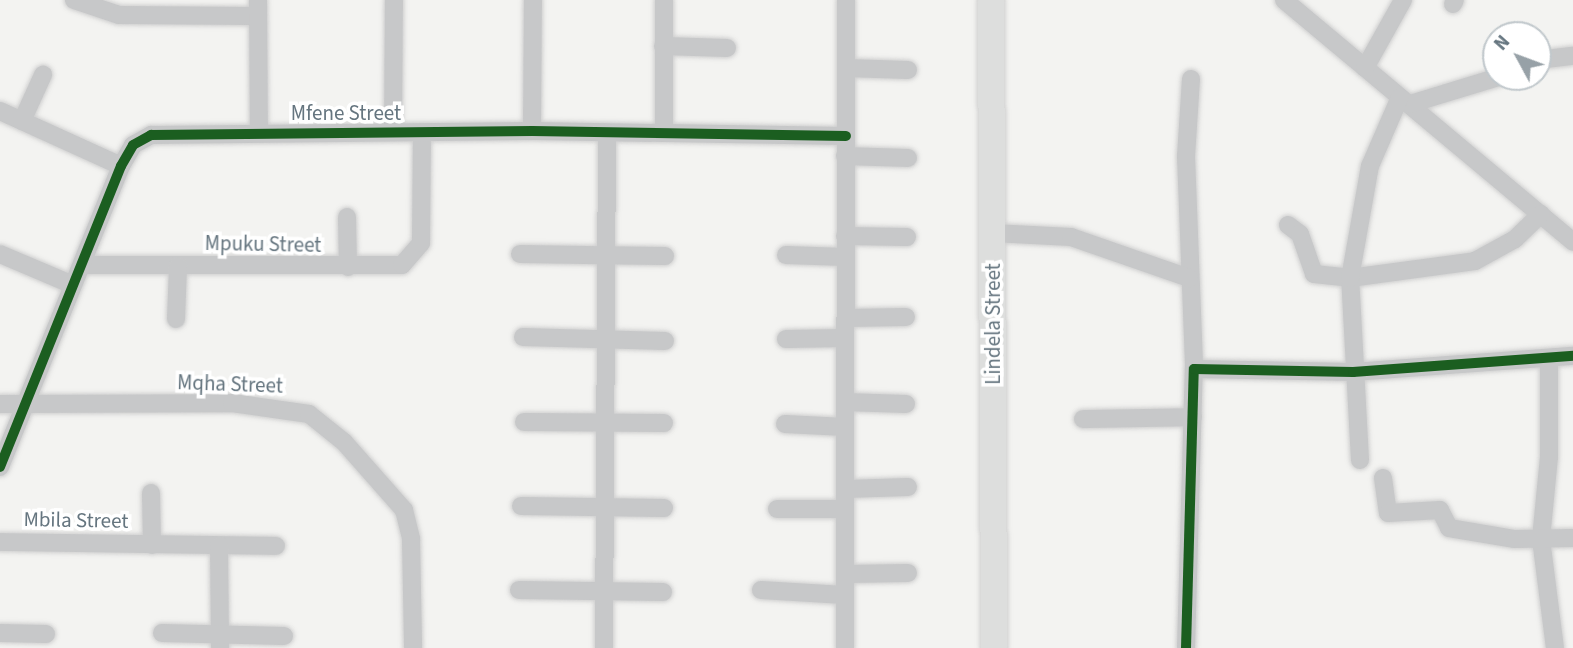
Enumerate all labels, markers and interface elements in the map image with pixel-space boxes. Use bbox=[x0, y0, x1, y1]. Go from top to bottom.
north arrow bbox=[1482, 21, 1552, 91]
text: N bbox=[1488, 30, 1517, 57]
street label: Mfene Street bbox=[291, 100, 401, 126]
street label: Mpuku Street bbox=[204, 230, 322, 258]
street label: Lindela Street bbox=[980, 263, 1006, 385]
street label: Mqha Street bbox=[177, 370, 283, 398]
street label: Mbila Street bbox=[23, 506, 129, 534]

